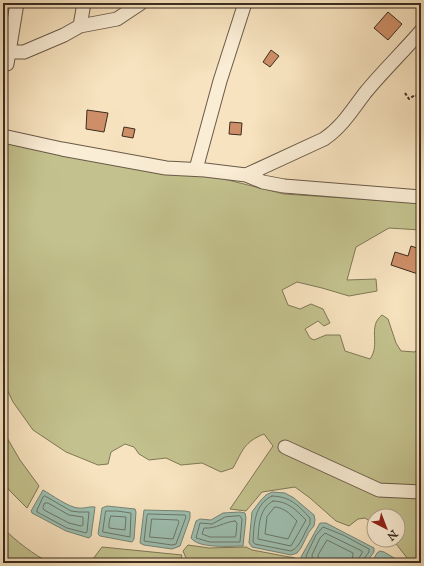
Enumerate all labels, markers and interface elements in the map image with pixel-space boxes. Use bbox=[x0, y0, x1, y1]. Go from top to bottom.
north arrow bbox=[366, 508, 406, 548]
text: N bbox=[383, 526, 401, 543]

